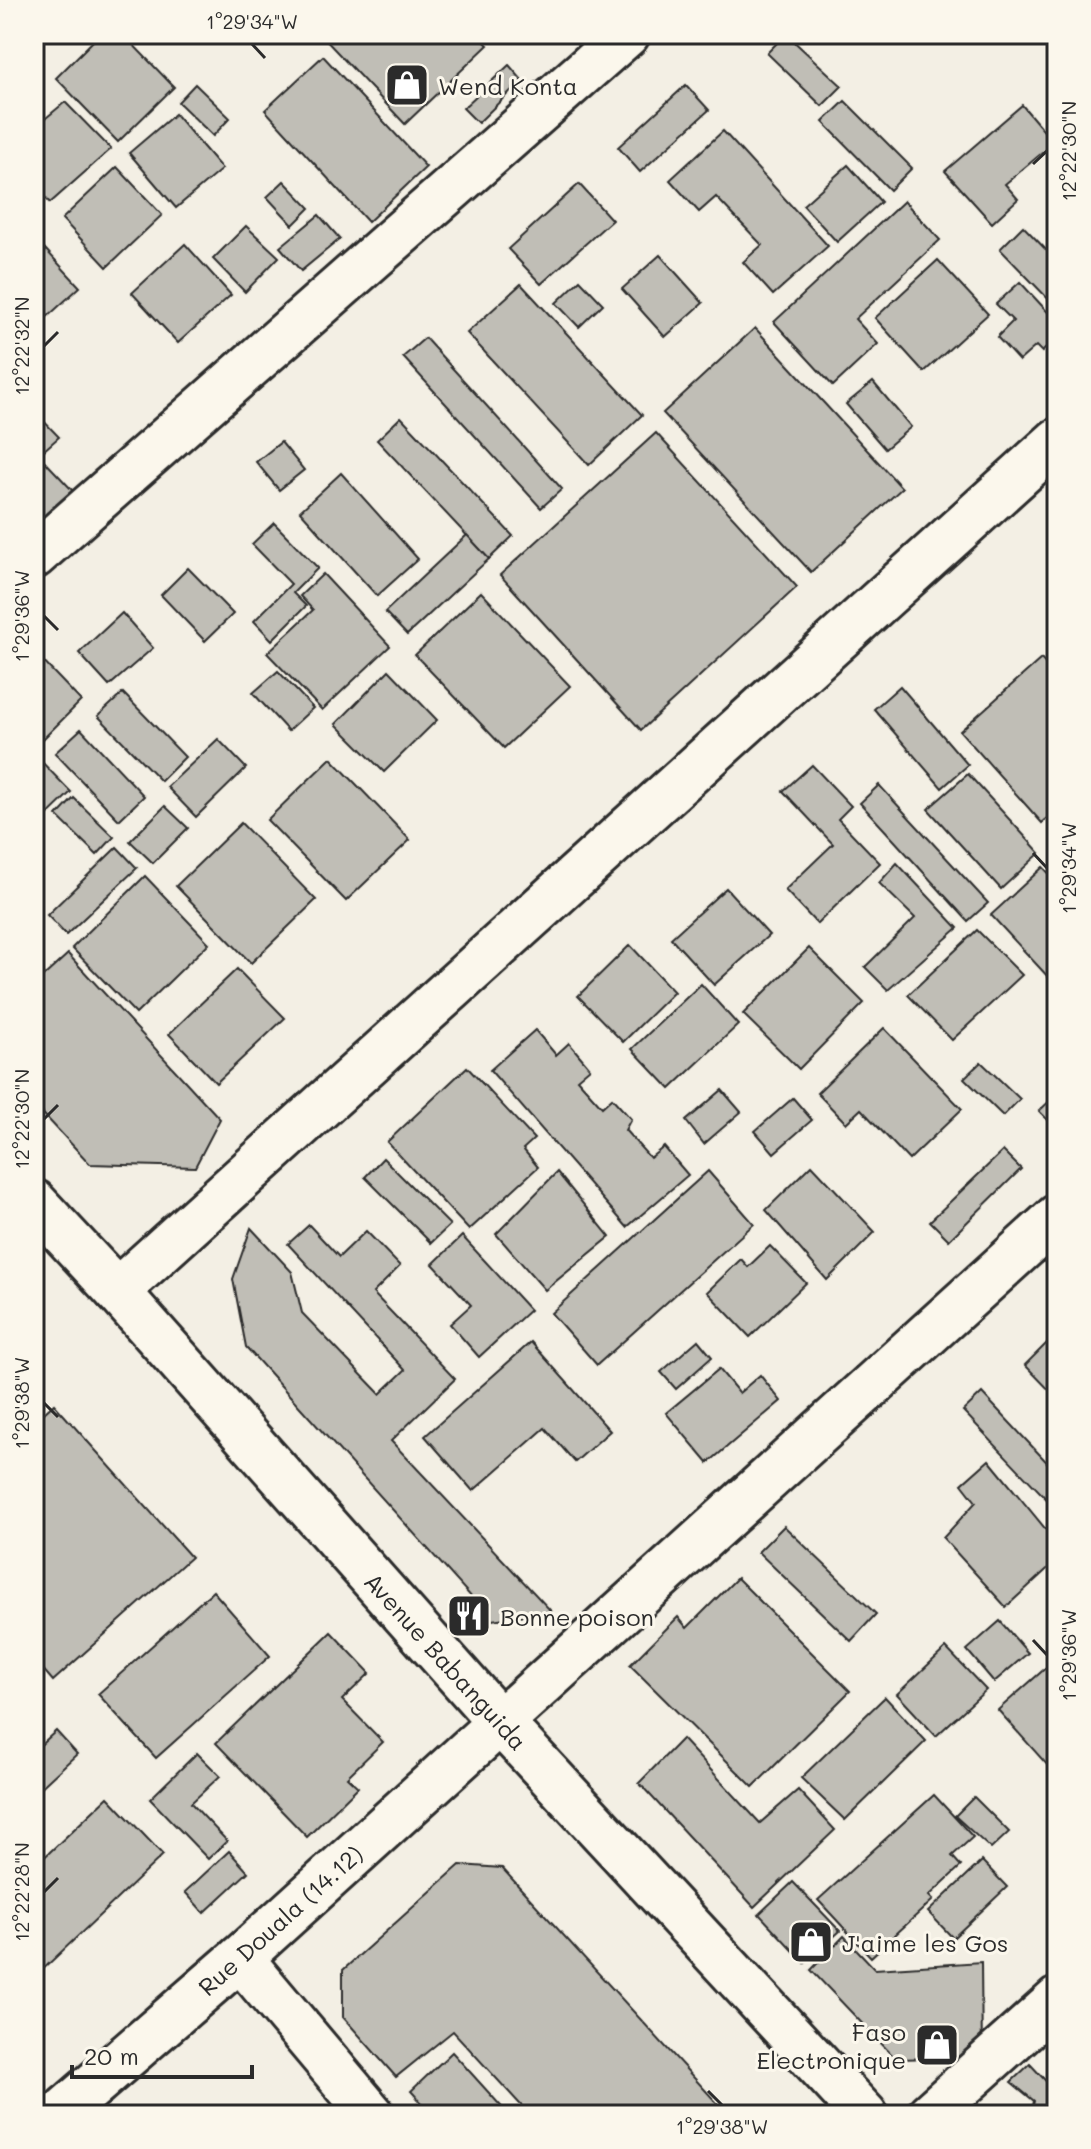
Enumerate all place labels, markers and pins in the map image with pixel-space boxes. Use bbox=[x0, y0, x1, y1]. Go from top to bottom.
shop icon: Wend Konta bbox=[383, 61, 431, 109]
place label: Wend Konta bbox=[438, 70, 578, 101]
restaurant icon: Bonne poison bbox=[445, 1592, 493, 1640]
place label: Bonne poison bbox=[500, 1601, 654, 1632]
shop icon: J'aime les Gos bbox=[787, 1918, 835, 1966]
place label: J'aime les Gos bbox=[842, 1927, 1008, 1958]
place label: Faso Electronique bbox=[756, 2016, 906, 2075]
shop icon: Faso Electronique bbox=[913, 2021, 961, 2069]

